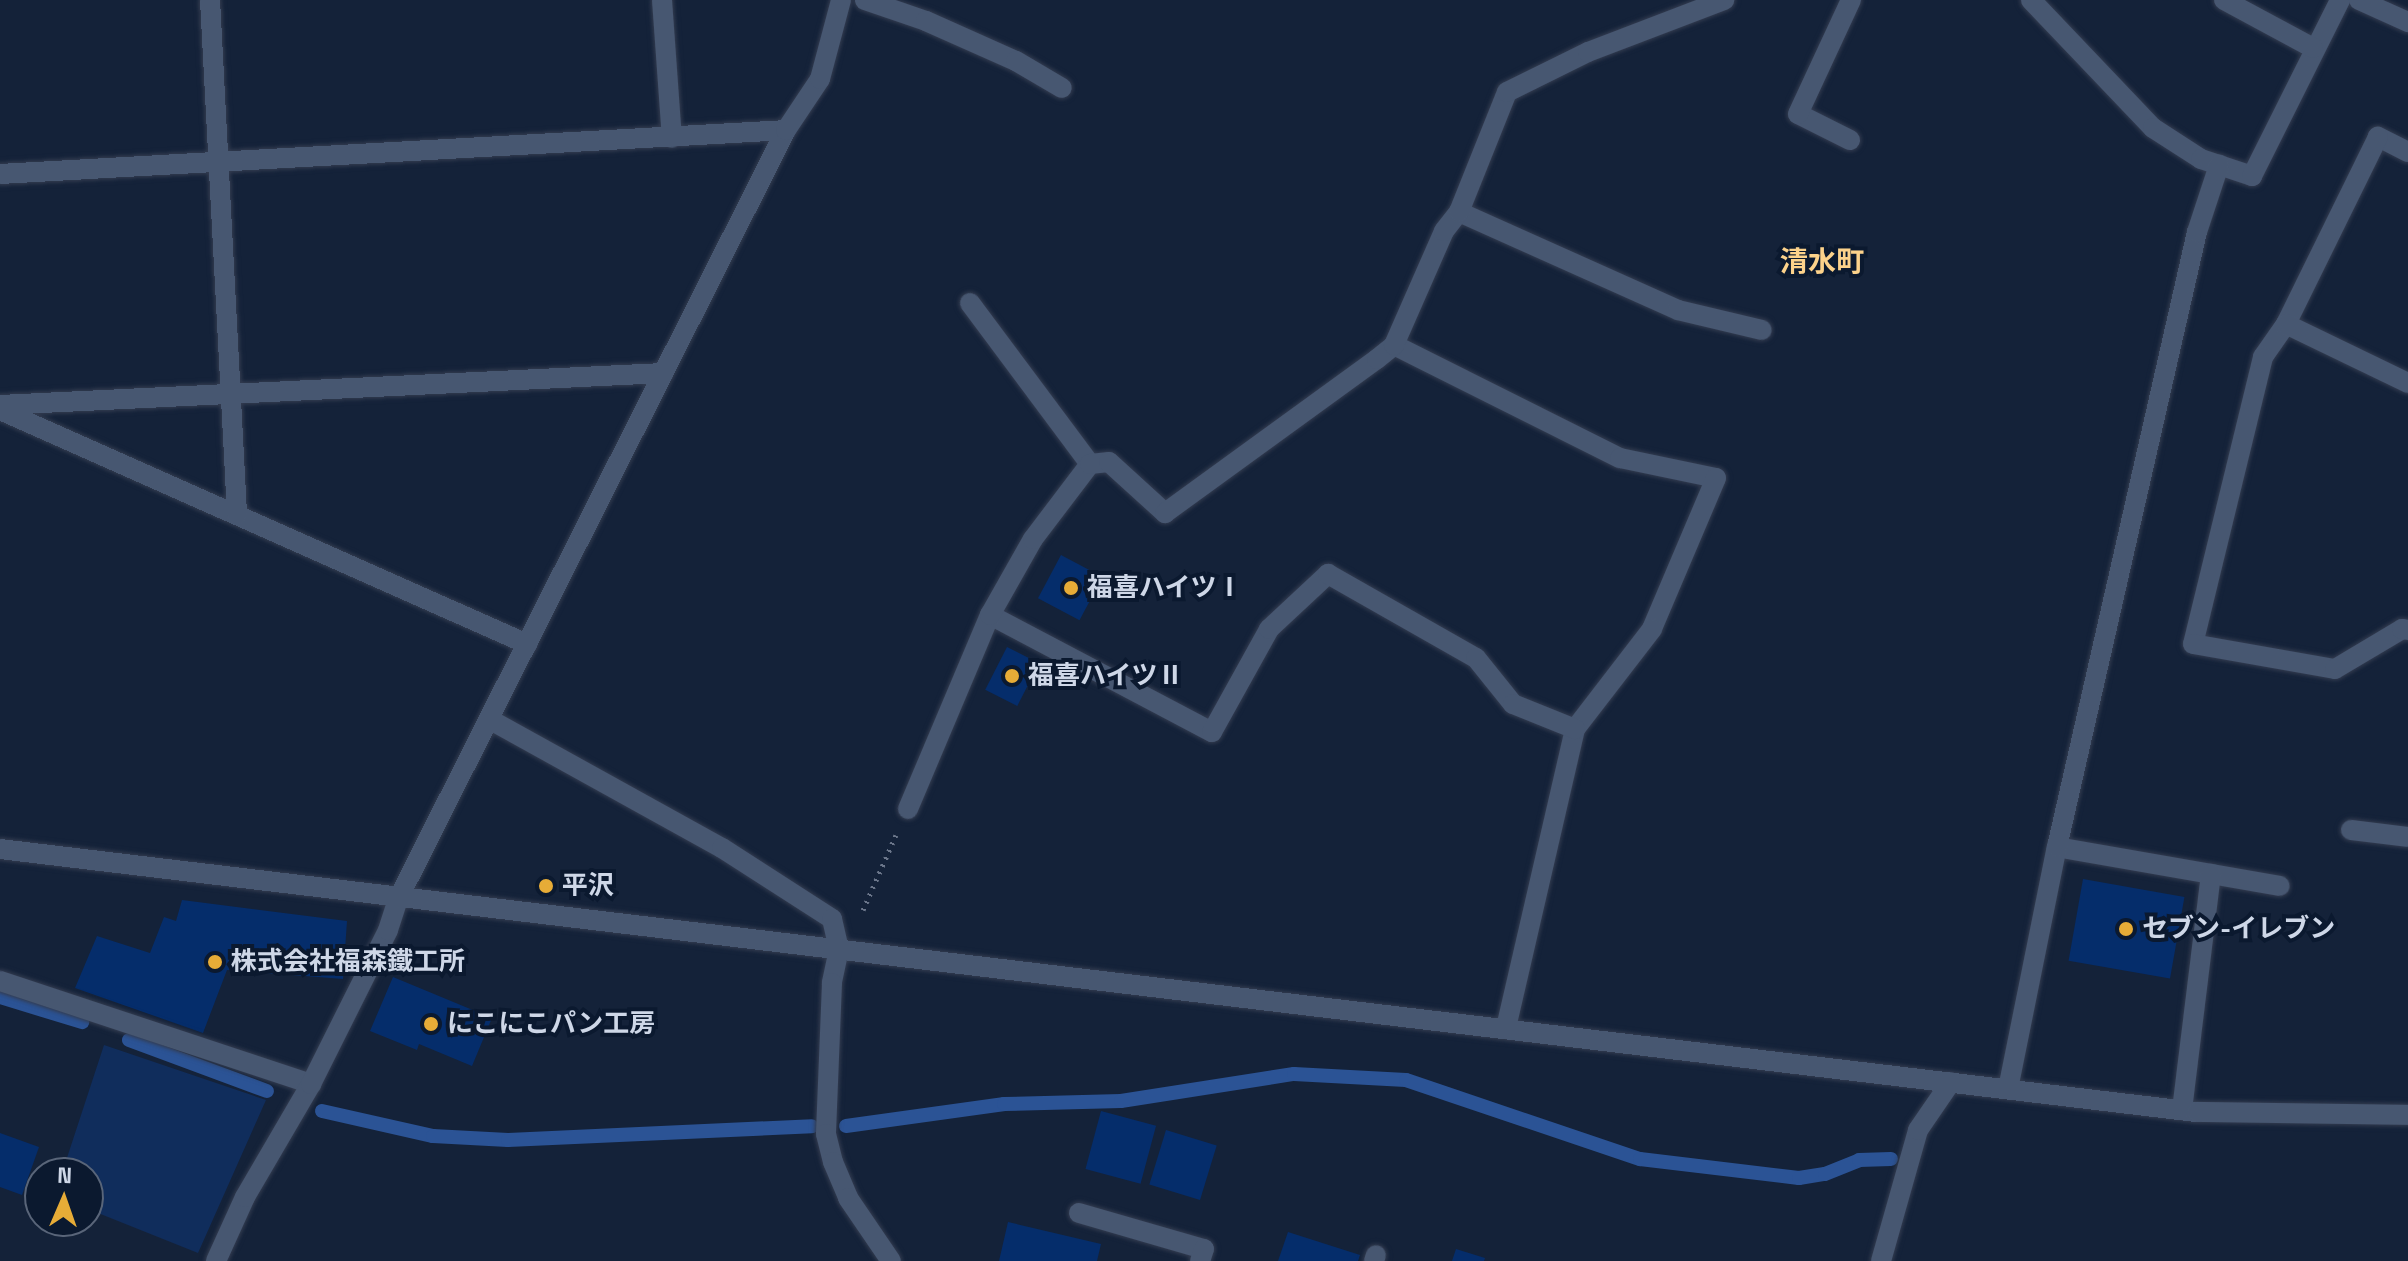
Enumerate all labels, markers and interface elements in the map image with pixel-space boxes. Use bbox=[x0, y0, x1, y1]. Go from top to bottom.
district label: 清水町 bbox=[1780, 244, 1864, 278]
place label: 福喜ハイツⅠ bbox=[1087, 572, 1243, 604]
marker: 福喜ハイツⅠ bbox=[1062, 579, 1080, 597]
place label: 福喜ハイツⅡ bbox=[1028, 660, 1184, 692]
marker: 福喜ハイツⅡ bbox=[1003, 667, 1021, 685]
place label: 平沢 bbox=[562, 870, 614, 902]
marker: 平沢 bbox=[537, 877, 555, 895]
place label: セブン-イレブン bbox=[2142, 913, 2335, 945]
marker: セブン-イレブン bbox=[2117, 920, 2135, 938]
place label: 株式会社福森鐵工所 bbox=[231, 946, 465, 978]
marker: 株式会社福森鐵工所 bbox=[206, 953, 224, 971]
place label: にこにこパン工房 bbox=[447, 1008, 655, 1040]
marker: にこにこパン工房 bbox=[422, 1015, 440, 1033]
north arrow bbox=[24, 1157, 104, 1237]
text: N bbox=[57, 1161, 73, 1189]

